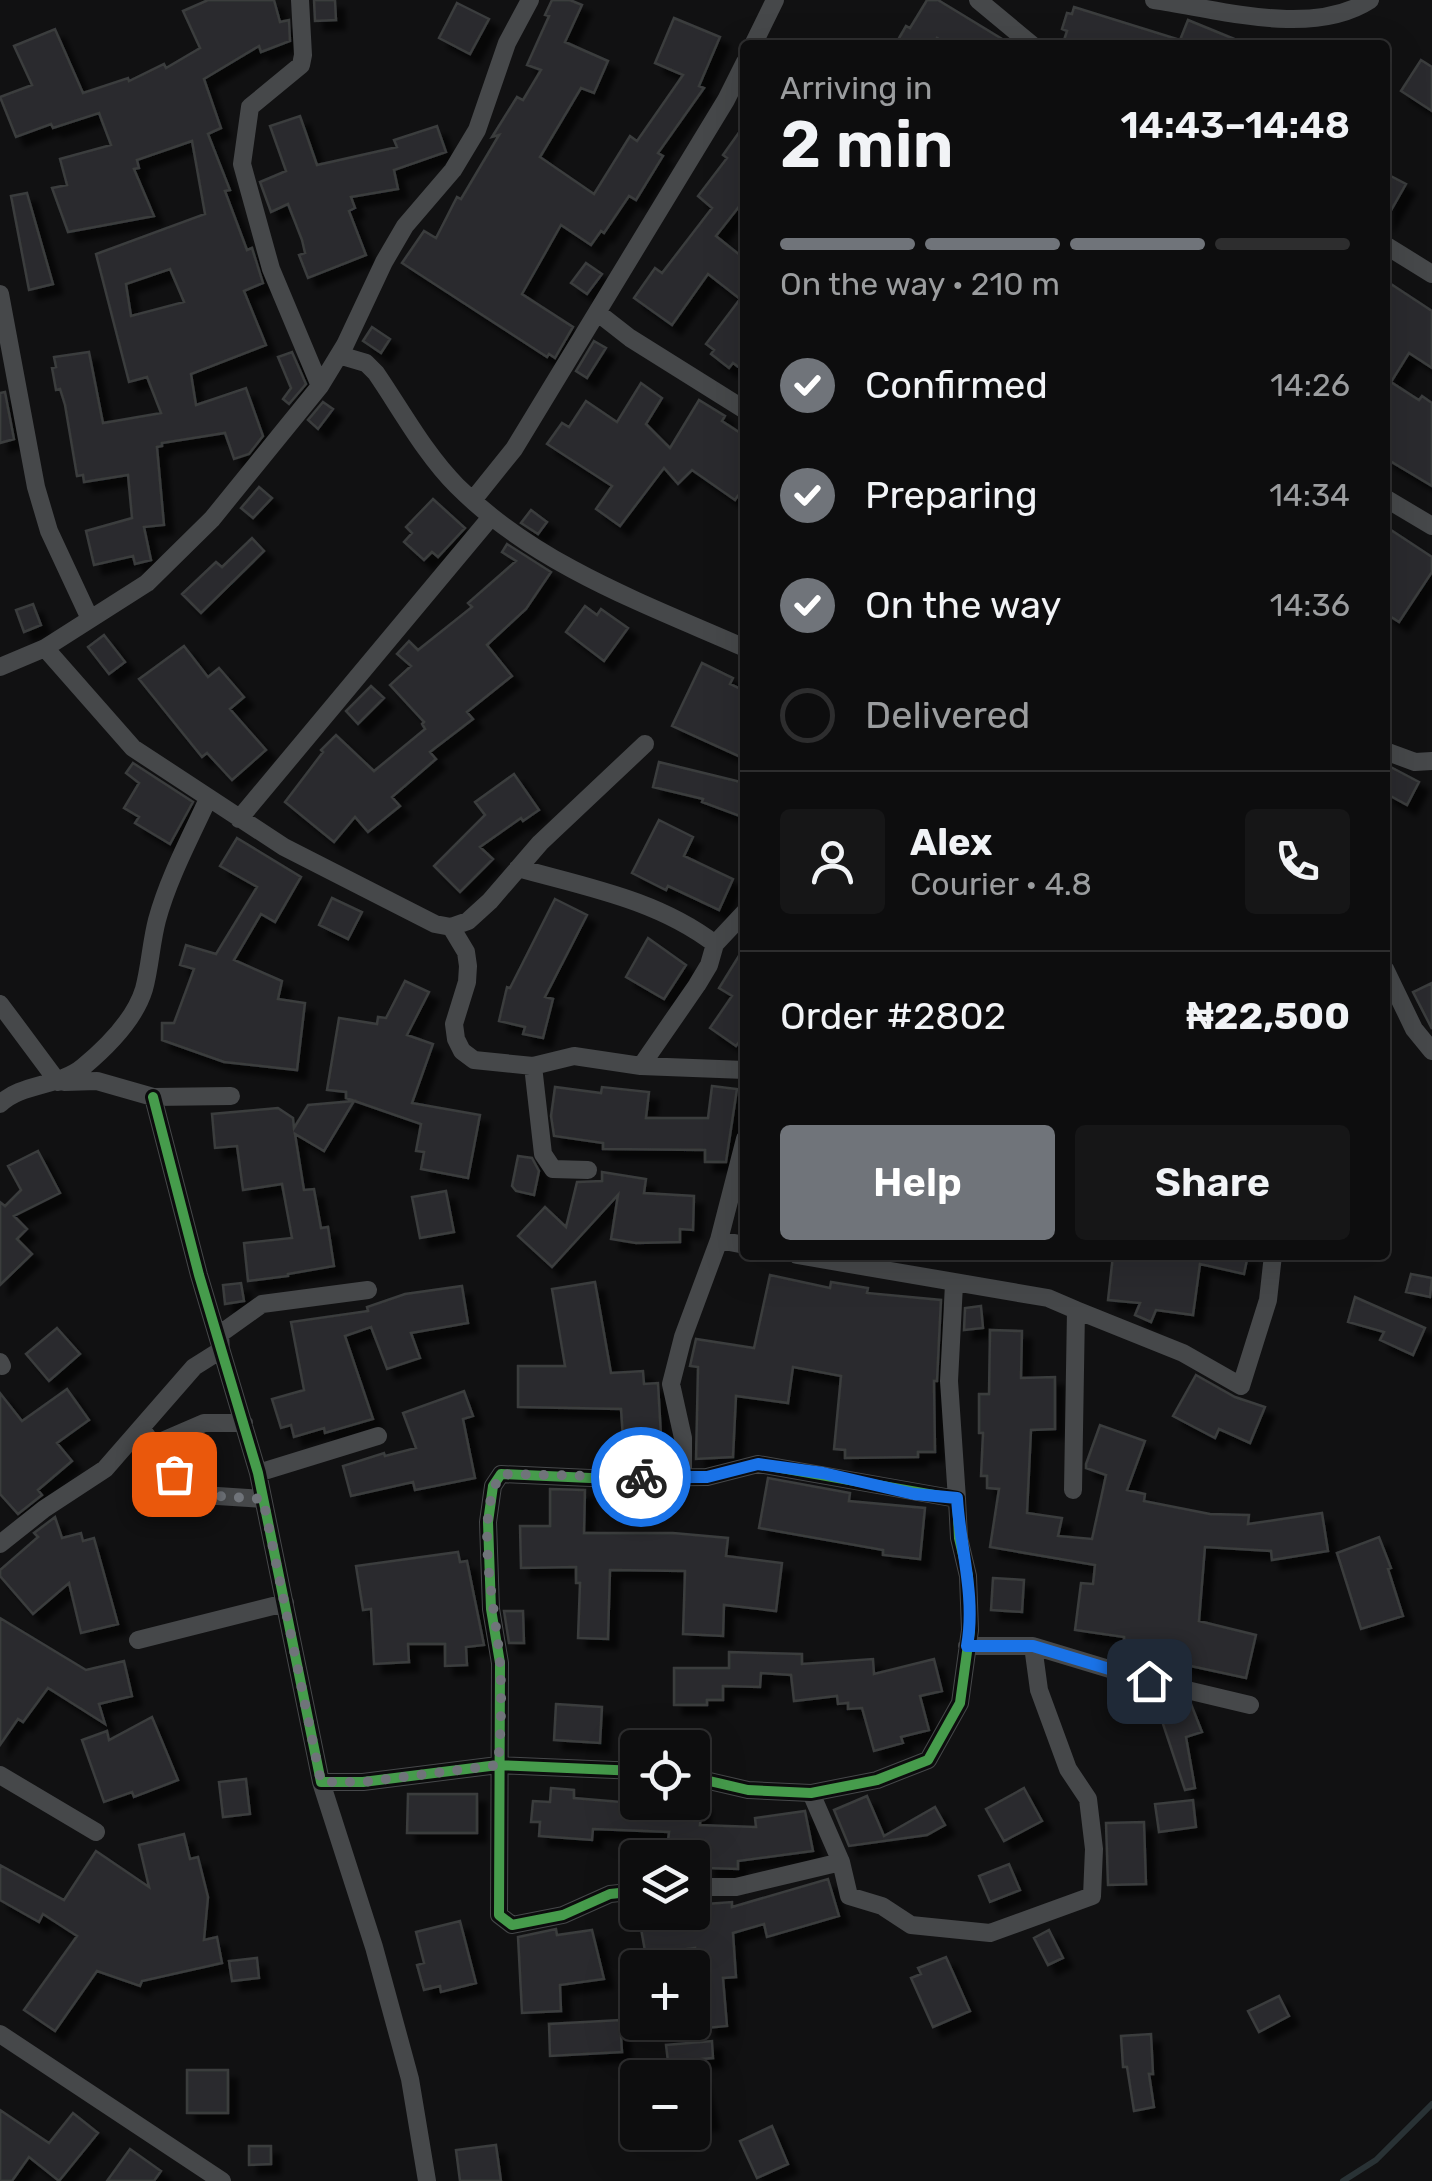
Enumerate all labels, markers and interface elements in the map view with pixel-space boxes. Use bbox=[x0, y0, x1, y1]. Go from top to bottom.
text: Arriving in bbox=[780, 69, 932, 107]
text: 14:43–14:48 bbox=[1120, 102, 1350, 148]
text: 2 min bbox=[780, 106, 954, 183]
text: On the way · 210 m bbox=[780, 265, 1060, 303]
icon: check bbox=[780, 358, 835, 413]
text: Confirmed bbox=[865, 362, 1048, 408]
text: 14:26 bbox=[1270, 366, 1350, 404]
icon: check bbox=[780, 468, 835, 523]
text: Preparing bbox=[865, 472, 1038, 518]
text: 14:34 bbox=[1269, 476, 1350, 514]
icon: check bbox=[780, 578, 835, 633]
text: On the way bbox=[865, 582, 1061, 628]
text: 14:36 bbox=[1270, 586, 1350, 624]
text: Delivered bbox=[865, 692, 1030, 738]
button: person bbox=[780, 809, 885, 914]
button: phone bbox=[1245, 809, 1350, 914]
text: Alex bbox=[910, 819, 992, 865]
text: Courier · 4.8 bbox=[910, 865, 1092, 903]
text: Order #2802 bbox=[780, 993, 1006, 1039]
text: ₦22,500 bbox=[1186, 993, 1350, 1039]
button: Help bbox=[780, 1125, 1055, 1240]
button: Share bbox=[1075, 1125, 1350, 1240]
courier bbox=[591, 1427, 691, 1527]
pin bbox=[132, 1432, 217, 1517]
icon: bag bbox=[147, 1447, 202, 1502]
icon: bike bbox=[614, 1450, 669, 1505]
pin bbox=[1107, 1639, 1192, 1724]
icon: home bbox=[1122, 1654, 1177, 1709]
map controls bbox=[620, 1730, 710, 2150]
button: locate bbox=[620, 1730, 710, 1820]
button: layers bbox=[620, 1840, 710, 1930]
button: + bbox=[620, 1950, 710, 2040]
button: − bbox=[620, 2060, 710, 2150]

